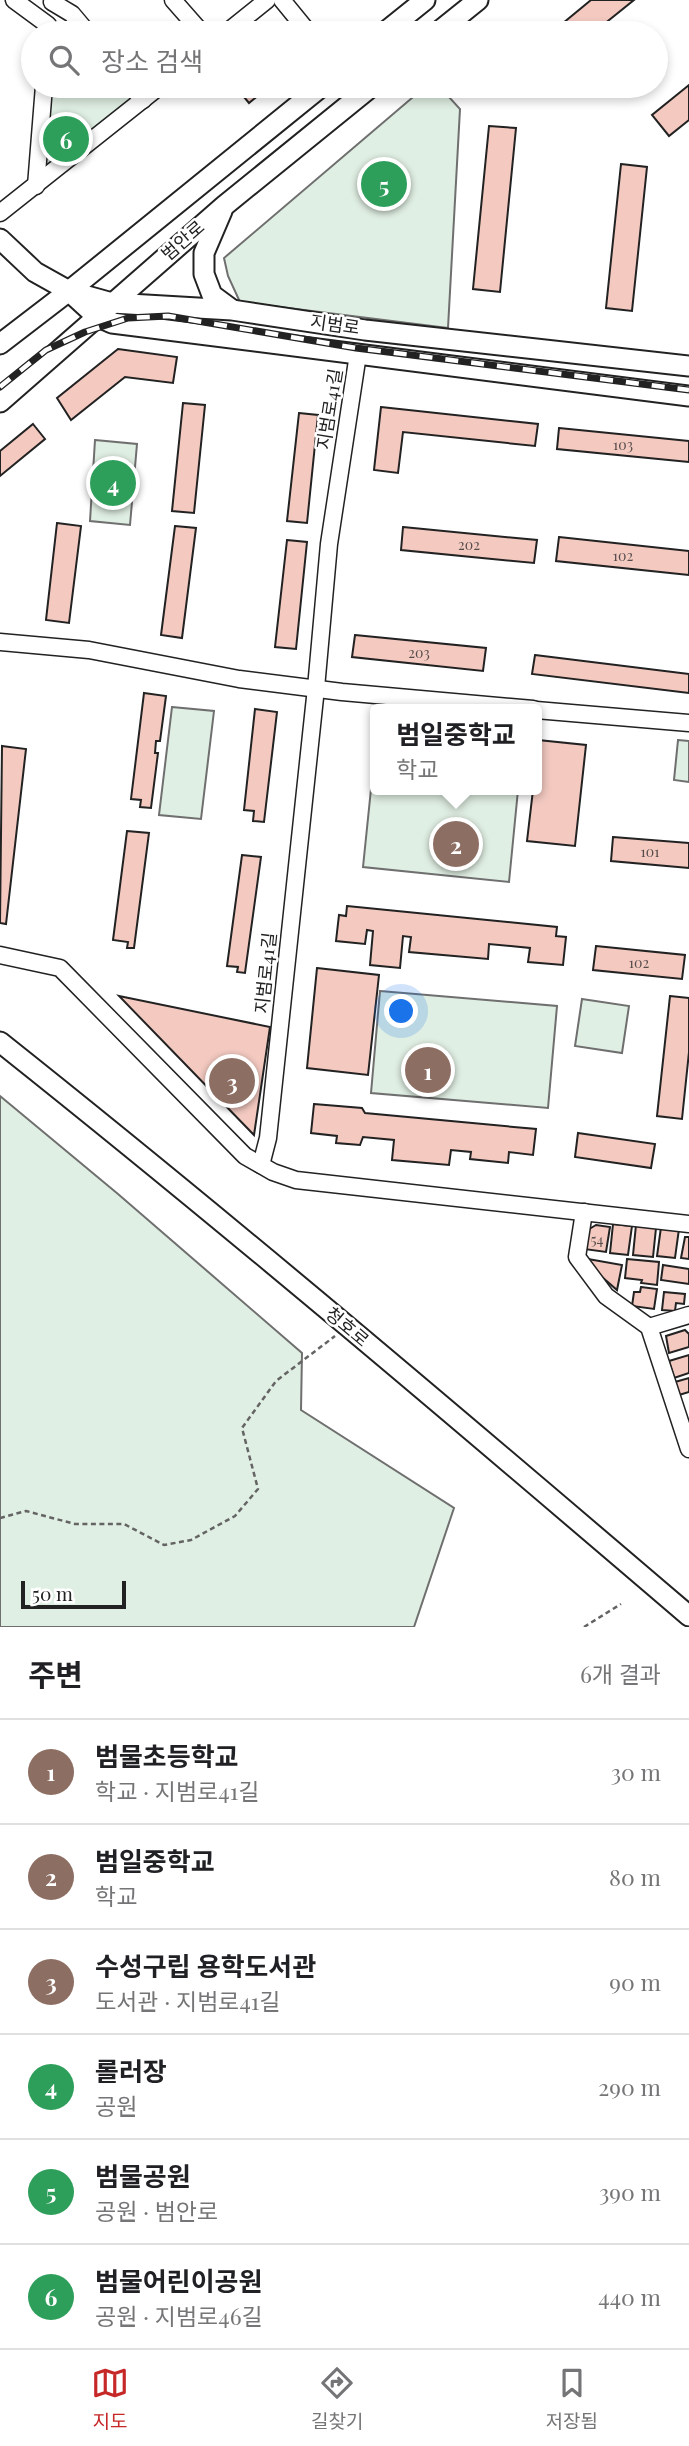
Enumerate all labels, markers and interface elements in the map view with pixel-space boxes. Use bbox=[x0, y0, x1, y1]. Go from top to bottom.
search box bbox=[21, 21, 668, 98]
icon: search bbox=[45, 41, 83, 79]
text: 장소 검색 bbox=[101, 43, 203, 78]
pin: 6 bbox=[43, 113, 89, 165]
pin: 5 bbox=[361, 158, 407, 210]
street label: 범안로 bbox=[156, 215, 209, 266]
street label: 지범로 bbox=[309, 309, 361, 339]
street label: 지범로41길 bbox=[311, 367, 347, 451]
house number: 103 bbox=[613, 435, 633, 454]
pin: 4 bbox=[90, 457, 136, 509]
house number: 202 bbox=[458, 535, 480, 554]
house number: 102 bbox=[613, 546, 633, 565]
house number: 203 bbox=[408, 643, 430, 662]
popup bbox=[370, 704, 542, 795]
text: 범일중학교 bbox=[396, 716, 516, 751]
text: 학교 bbox=[396, 753, 439, 784]
pin: 2 bbox=[433, 818, 479, 870]
house number: 101 bbox=[641, 842, 659, 861]
street label: 지범로41길 bbox=[249, 931, 281, 1015]
house number: 102 bbox=[629, 953, 649, 972]
your location bbox=[384, 994, 418, 1028]
pin: 1 bbox=[405, 1044, 451, 1096]
pin: 3 bbox=[209, 1055, 255, 1107]
house number: 54 bbox=[591, 1230, 603, 1249]
street label: 청호로 bbox=[321, 1301, 374, 1351]
scale bar bbox=[21, 1578, 126, 1610]
text: 50 m bbox=[32, 1580, 73, 1606]
text: 주변 bbox=[28, 1654, 83, 1694]
text: 6개 결과 bbox=[580, 1658, 661, 1689]
text: 범물초등학교 bbox=[95, 1738, 239, 1773]
text: 1 bbox=[47, 1756, 55, 1787]
text: 30 m bbox=[611, 1756, 661, 1787]
text: 학교 · 지범로41길 bbox=[95, 1775, 259, 1806]
text: 범일중학교 bbox=[95, 1843, 215, 1878]
text: 2 bbox=[45, 1861, 57, 1892]
text: 80 m bbox=[609, 1861, 661, 1892]
text: 학교 bbox=[95, 1880, 137, 1911]
text: 수성구립 용학도서관 bbox=[95, 1948, 316, 1983]
text: 3 bbox=[45, 1966, 57, 1997]
text: 90 m bbox=[609, 1966, 661, 1997]
text: 도서관 · 지범로41길 bbox=[95, 1985, 281, 2016]
text: 롤러장 bbox=[95, 2053, 167, 2088]
text: 4 bbox=[45, 2071, 57, 2102]
text: 290 m bbox=[598, 2071, 661, 2102]
text: 공원 bbox=[95, 2090, 137, 2121]
text: 범물공원 bbox=[95, 2158, 191, 2193]
text: 5 bbox=[46, 2176, 56, 2207]
text: 390 m bbox=[599, 2176, 661, 2207]
text: 공원 · 범안로 bbox=[95, 2195, 218, 2226]
text: 범물어린이공원 bbox=[95, 2263, 262, 2298]
text: 6 bbox=[45, 2281, 57, 2312]
text: 440 m bbox=[598, 2281, 661, 2312]
text: 공원 · 지범로46길 bbox=[95, 2300, 263, 2331]
tab: 지도 bbox=[91, 2364, 129, 2433]
tab: 길찾기 bbox=[311, 2364, 364, 2433]
tab: 저장됨 bbox=[546, 2364, 598, 2433]

